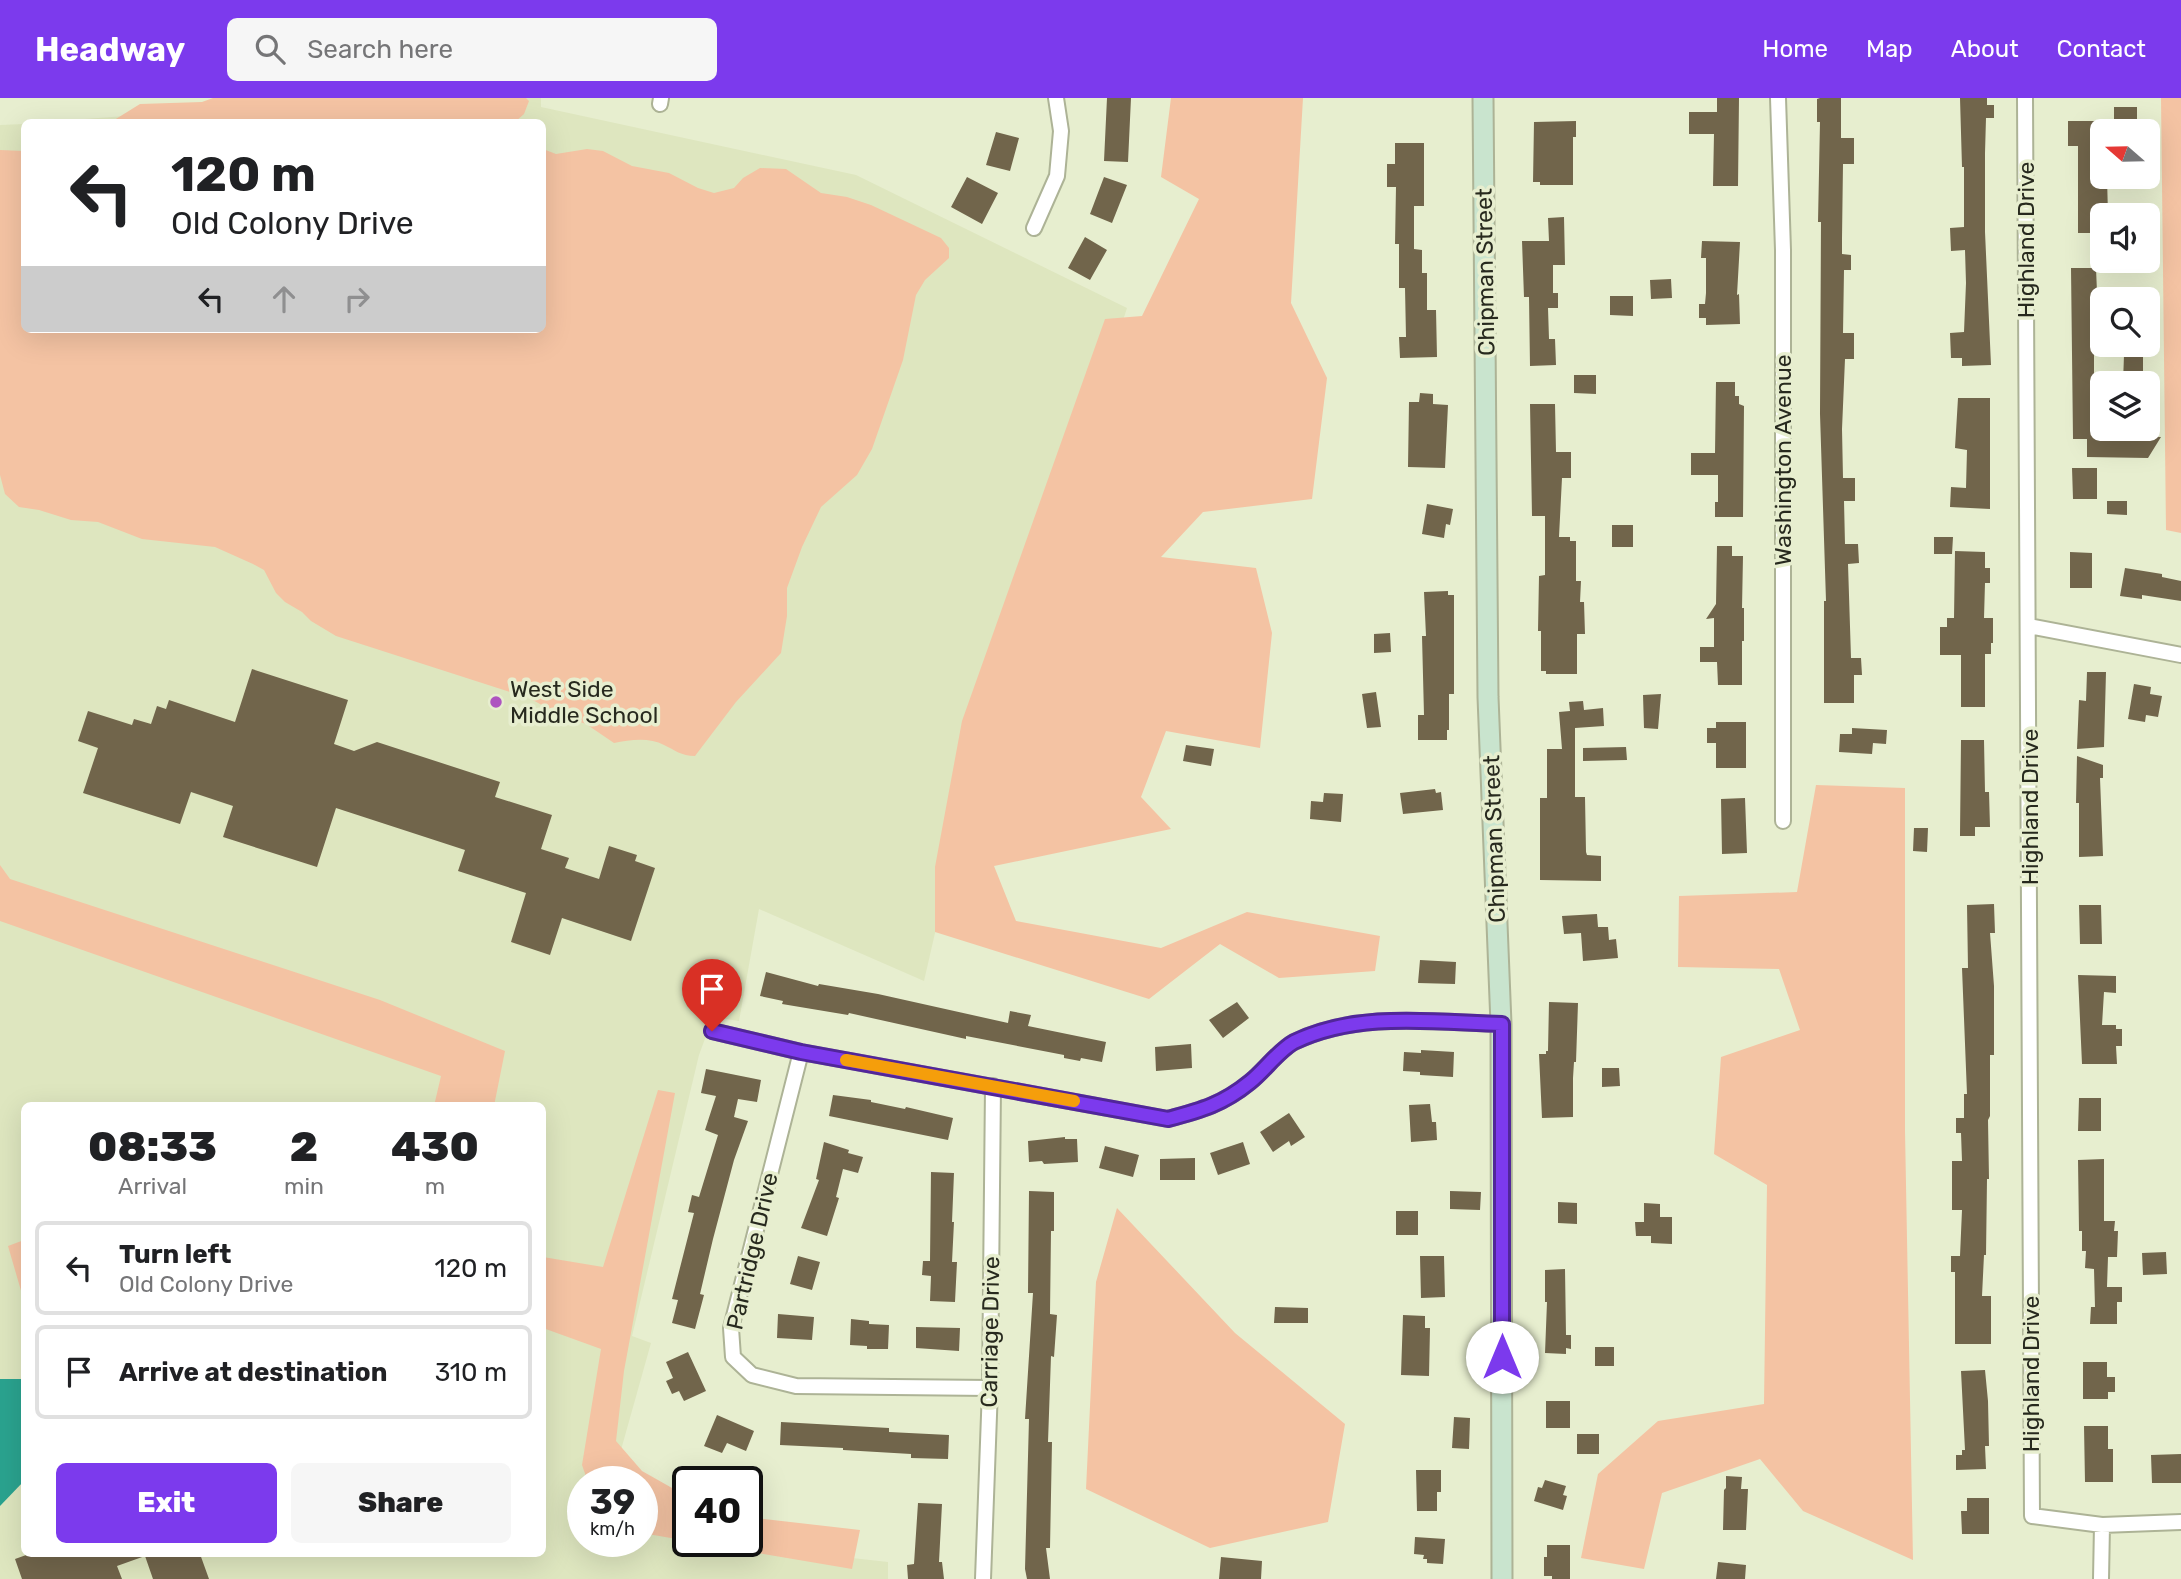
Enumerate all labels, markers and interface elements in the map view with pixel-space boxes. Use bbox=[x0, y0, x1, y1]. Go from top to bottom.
search box bbox=[227, 18, 717, 81]
text: Headway bbox=[35, 30, 185, 69]
icon: search bbox=[251, 30, 289, 68]
text: Search here bbox=[307, 34, 453, 65]
text: Home bbox=[1762, 35, 1828, 63]
text: Map bbox=[1866, 35, 1913, 63]
text: About bbox=[1951, 35, 2019, 63]
text: Contact bbox=[2057, 35, 2146, 63]
north arrow bbox=[2090, 119, 2160, 189]
map controls bbox=[2090, 119, 2160, 441]
text: 120 m bbox=[171, 145, 316, 203]
icon: left bbox=[56, 147, 147, 238]
street label: Highland Drive bbox=[2012, 162, 2040, 318]
street label: Chipman Street bbox=[1470, 188, 1500, 356]
button: sound bbox=[2090, 203, 2160, 273]
text: Old Colony Drive bbox=[171, 204, 414, 242]
icon: left bbox=[192, 280, 230, 318]
icon: ahead bbox=[265, 280, 303, 318]
icon: right bbox=[338, 280, 376, 318]
button: search bbox=[2090, 287, 2160, 357]
street label: Washington Avenue bbox=[1769, 354, 1797, 566]
button: layers bbox=[2090, 371, 2160, 441]
place label: West Side Middle School bbox=[510, 675, 658, 729]
marker: West Side Middle School bbox=[488, 694, 504, 710]
street label: Highland Drive bbox=[2016, 729, 2044, 885]
street label: Chipman Street bbox=[1477, 755, 1511, 923]
pin bbox=[682, 959, 742, 1031]
icon: arrive bbox=[693, 970, 731, 1008]
text: 08:33 bbox=[88, 1122, 217, 1172]
text: 2 bbox=[290, 1122, 318, 1172]
text: 430 bbox=[391, 1122, 479, 1172]
street label: Partridge Drive bbox=[720, 1170, 784, 1332]
text: Arrival bbox=[118, 1172, 187, 1200]
text: min bbox=[284, 1172, 324, 1200]
text: m bbox=[425, 1172, 445, 1200]
text: Turn left bbox=[119, 1239, 231, 1270]
icon: left bbox=[60, 1249, 98, 1287]
text: 120 m bbox=[435, 1253, 507, 1284]
street label: Carriage Drive bbox=[975, 1256, 1005, 1408]
text: Old Colony Drive bbox=[119, 1270, 293, 1298]
street label: Highland Drive bbox=[2017, 1296, 2045, 1452]
position arrow bbox=[1465, 1320, 1539, 1394]
icon: arrive bbox=[60, 1353, 98, 1391]
text: Arrive at destination bbox=[119, 1357, 387, 1388]
text: 310 m bbox=[435, 1357, 507, 1388]
button: Exit bbox=[56, 1463, 277, 1543]
button: Share bbox=[291, 1463, 511, 1543]
speed limit sign: 40 bbox=[672, 1466, 763, 1557]
text: 39 bbox=[590, 1481, 635, 1523]
text: km/h bbox=[590, 1518, 635, 1540]

